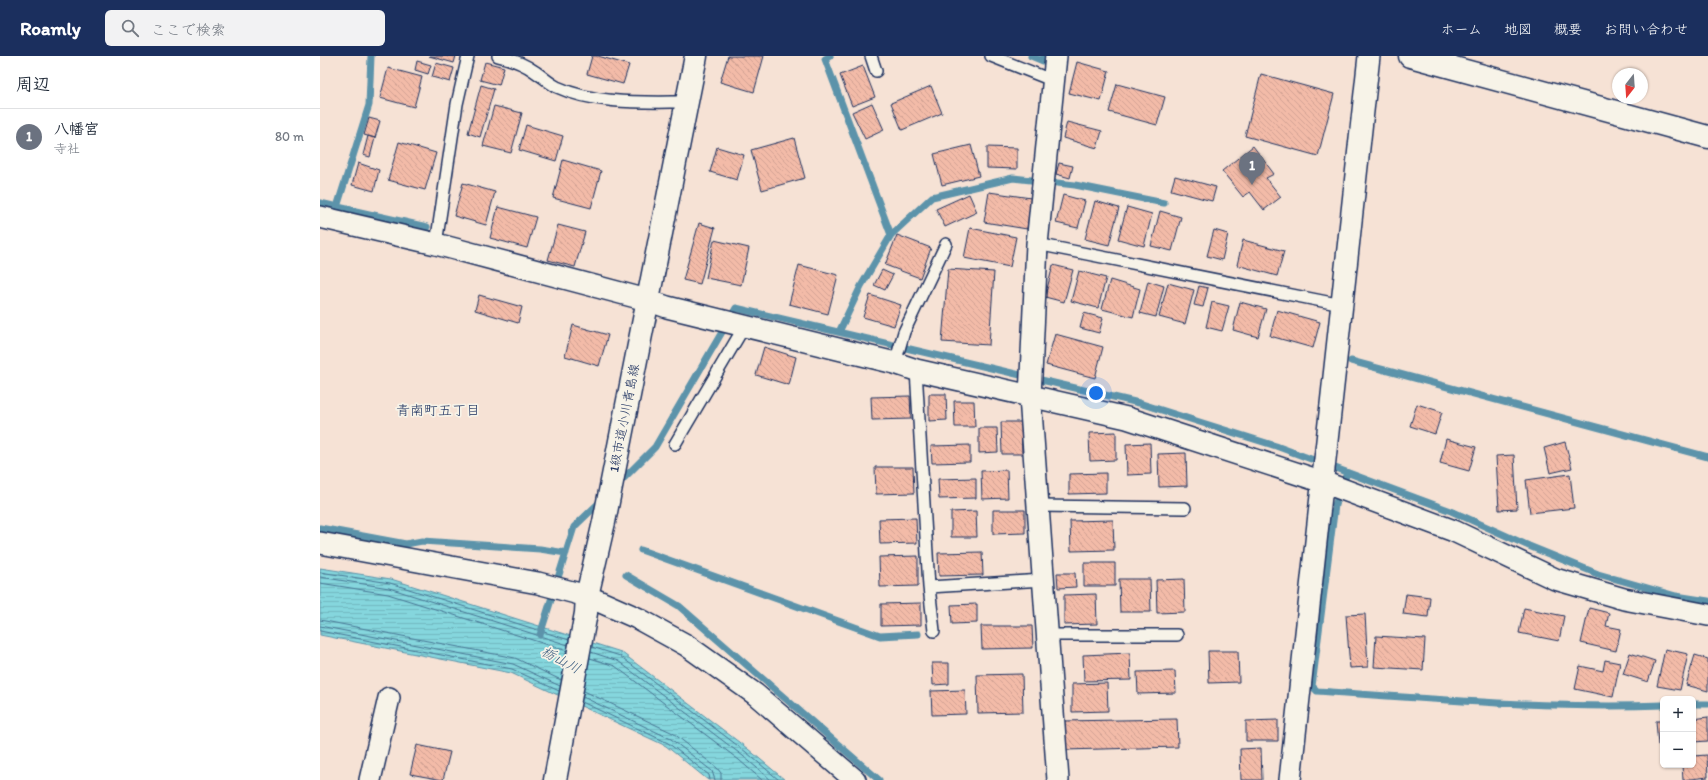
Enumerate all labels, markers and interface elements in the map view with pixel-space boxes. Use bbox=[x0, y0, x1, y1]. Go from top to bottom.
search box bbox=[105, 10, 385, 46]
text: Roamly bbox=[20, 17, 81, 40]
icon: search bbox=[119, 17, 141, 39]
text: ここで検索 bbox=[151, 21, 226, 39]
text: ホーム bbox=[1441, 21, 1482, 38]
text: 地図 bbox=[1504, 21, 1532, 38]
text: 概要 bbox=[1554, 21, 1582, 38]
text: お問い合わせ bbox=[1604, 21, 1688, 38]
north arrow bbox=[1612, 68, 1648, 104]
text: 周辺 bbox=[16, 74, 50, 94]
text: 八幡宮 bbox=[54, 120, 99, 138]
text: 1 bbox=[26, 129, 32, 144]
text: 80 m bbox=[275, 129, 304, 144]
text: 寺社 bbox=[54, 141, 80, 156]
pin: 1 bbox=[1239, 152, 1265, 185]
street label: 1級市道小川青島線 bbox=[606, 362, 642, 473]
your location bbox=[1086, 383, 1106, 403]
district label: 青南町五丁目 bbox=[396, 402, 480, 419]
water label: 栃山川 bbox=[538, 643, 584, 677]
map controls bbox=[1660, 696, 1696, 768]
button: + bbox=[1660, 696, 1696, 732]
button: − bbox=[1660, 732, 1696, 768]

